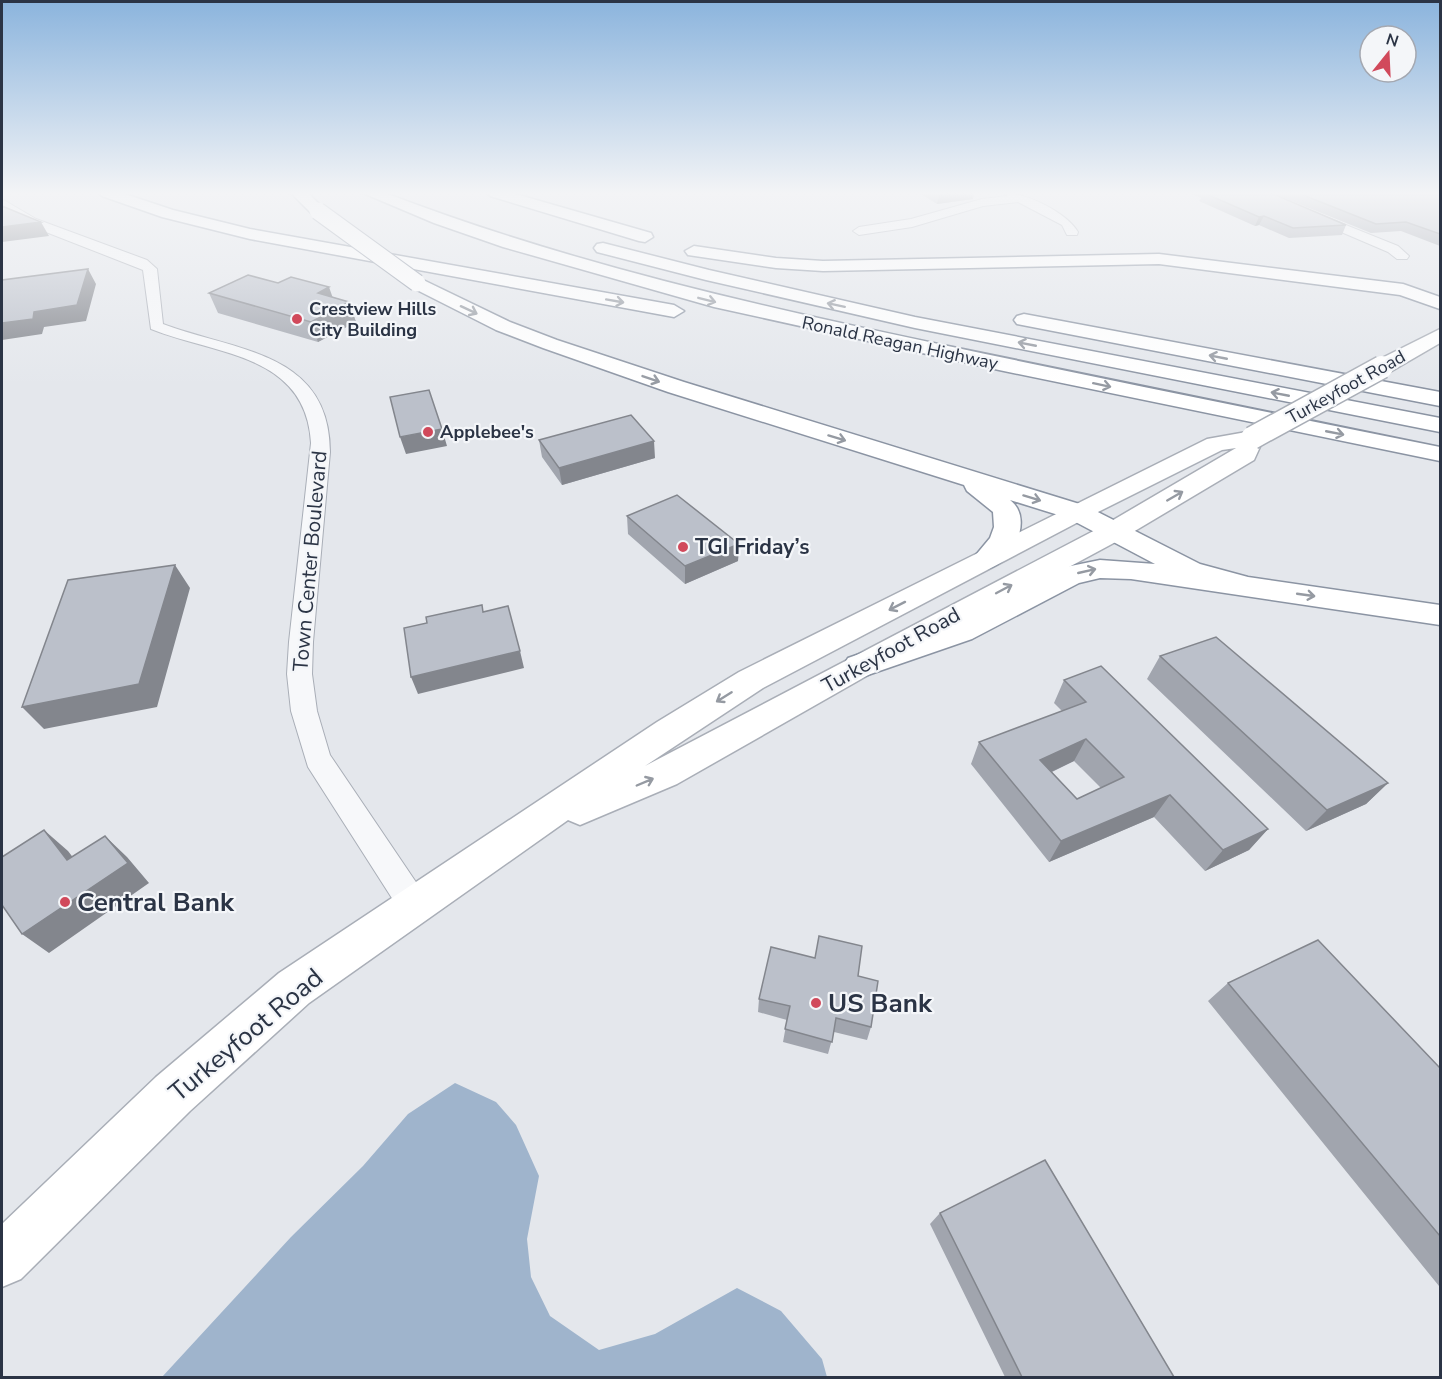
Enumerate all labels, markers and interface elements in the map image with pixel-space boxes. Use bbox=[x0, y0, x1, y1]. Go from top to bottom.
north arrow bbox=[1358, 24, 1418, 84]
text: N bbox=[1383, 28, 1401, 53]
one-way arrow bbox=[697, 294, 716, 306]
one-way arrow bbox=[605, 295, 625, 306]
place label: Crestview Hills City Building bbox=[309, 297, 436, 342]
one-way arrow bbox=[827, 299, 846, 310]
one-way arrow bbox=[459, 305, 477, 316]
street label: Ronald Reagan Highway bbox=[800, 310, 1001, 376]
marker: Crestview Hills City Building bbox=[290, 312, 304, 326]
one-way arrow bbox=[1017, 338, 1037, 349]
street label: Turkeyfoot Road bbox=[1282, 344, 1410, 430]
one-way arrow bbox=[1209, 351, 1228, 362]
one-way arrow bbox=[641, 374, 660, 385]
one-way arrow bbox=[1093, 380, 1112, 392]
one-way arrow bbox=[1271, 388, 1290, 399]
place label: Applebee's bbox=[440, 420, 534, 444]
marker: Applebee's bbox=[421, 425, 435, 439]
one-way arrow bbox=[1324, 428, 1344, 439]
one-way arrow bbox=[827, 433, 846, 444]
street label: Town Center Boulevard bbox=[286, 449, 334, 673]
one-way arrow bbox=[1166, 489, 1183, 501]
one-way arrow bbox=[1022, 493, 1041, 504]
place label: TGI Friday’s bbox=[695, 533, 809, 561]
marker: TGI Friday’s bbox=[676, 540, 690, 554]
one-way arrow bbox=[1078, 565, 1097, 577]
one-way arrow bbox=[994, 583, 1012, 594]
one-way arrow bbox=[1296, 590, 1315, 601]
street label: Turkeyfoot Road bbox=[817, 600, 965, 700]
one-way arrow bbox=[888, 601, 906, 613]
one-way arrow bbox=[716, 692, 733, 704]
one-way arrow bbox=[635, 776, 654, 787]
place label: Central Bank bbox=[77, 885, 235, 920]
marker: Central Bank bbox=[58, 895, 72, 909]
street label: Turkeyfoot Road bbox=[162, 960, 330, 1110]
place label: US Bank bbox=[828, 986, 933, 1021]
marker: US Bank bbox=[809, 996, 823, 1010]

